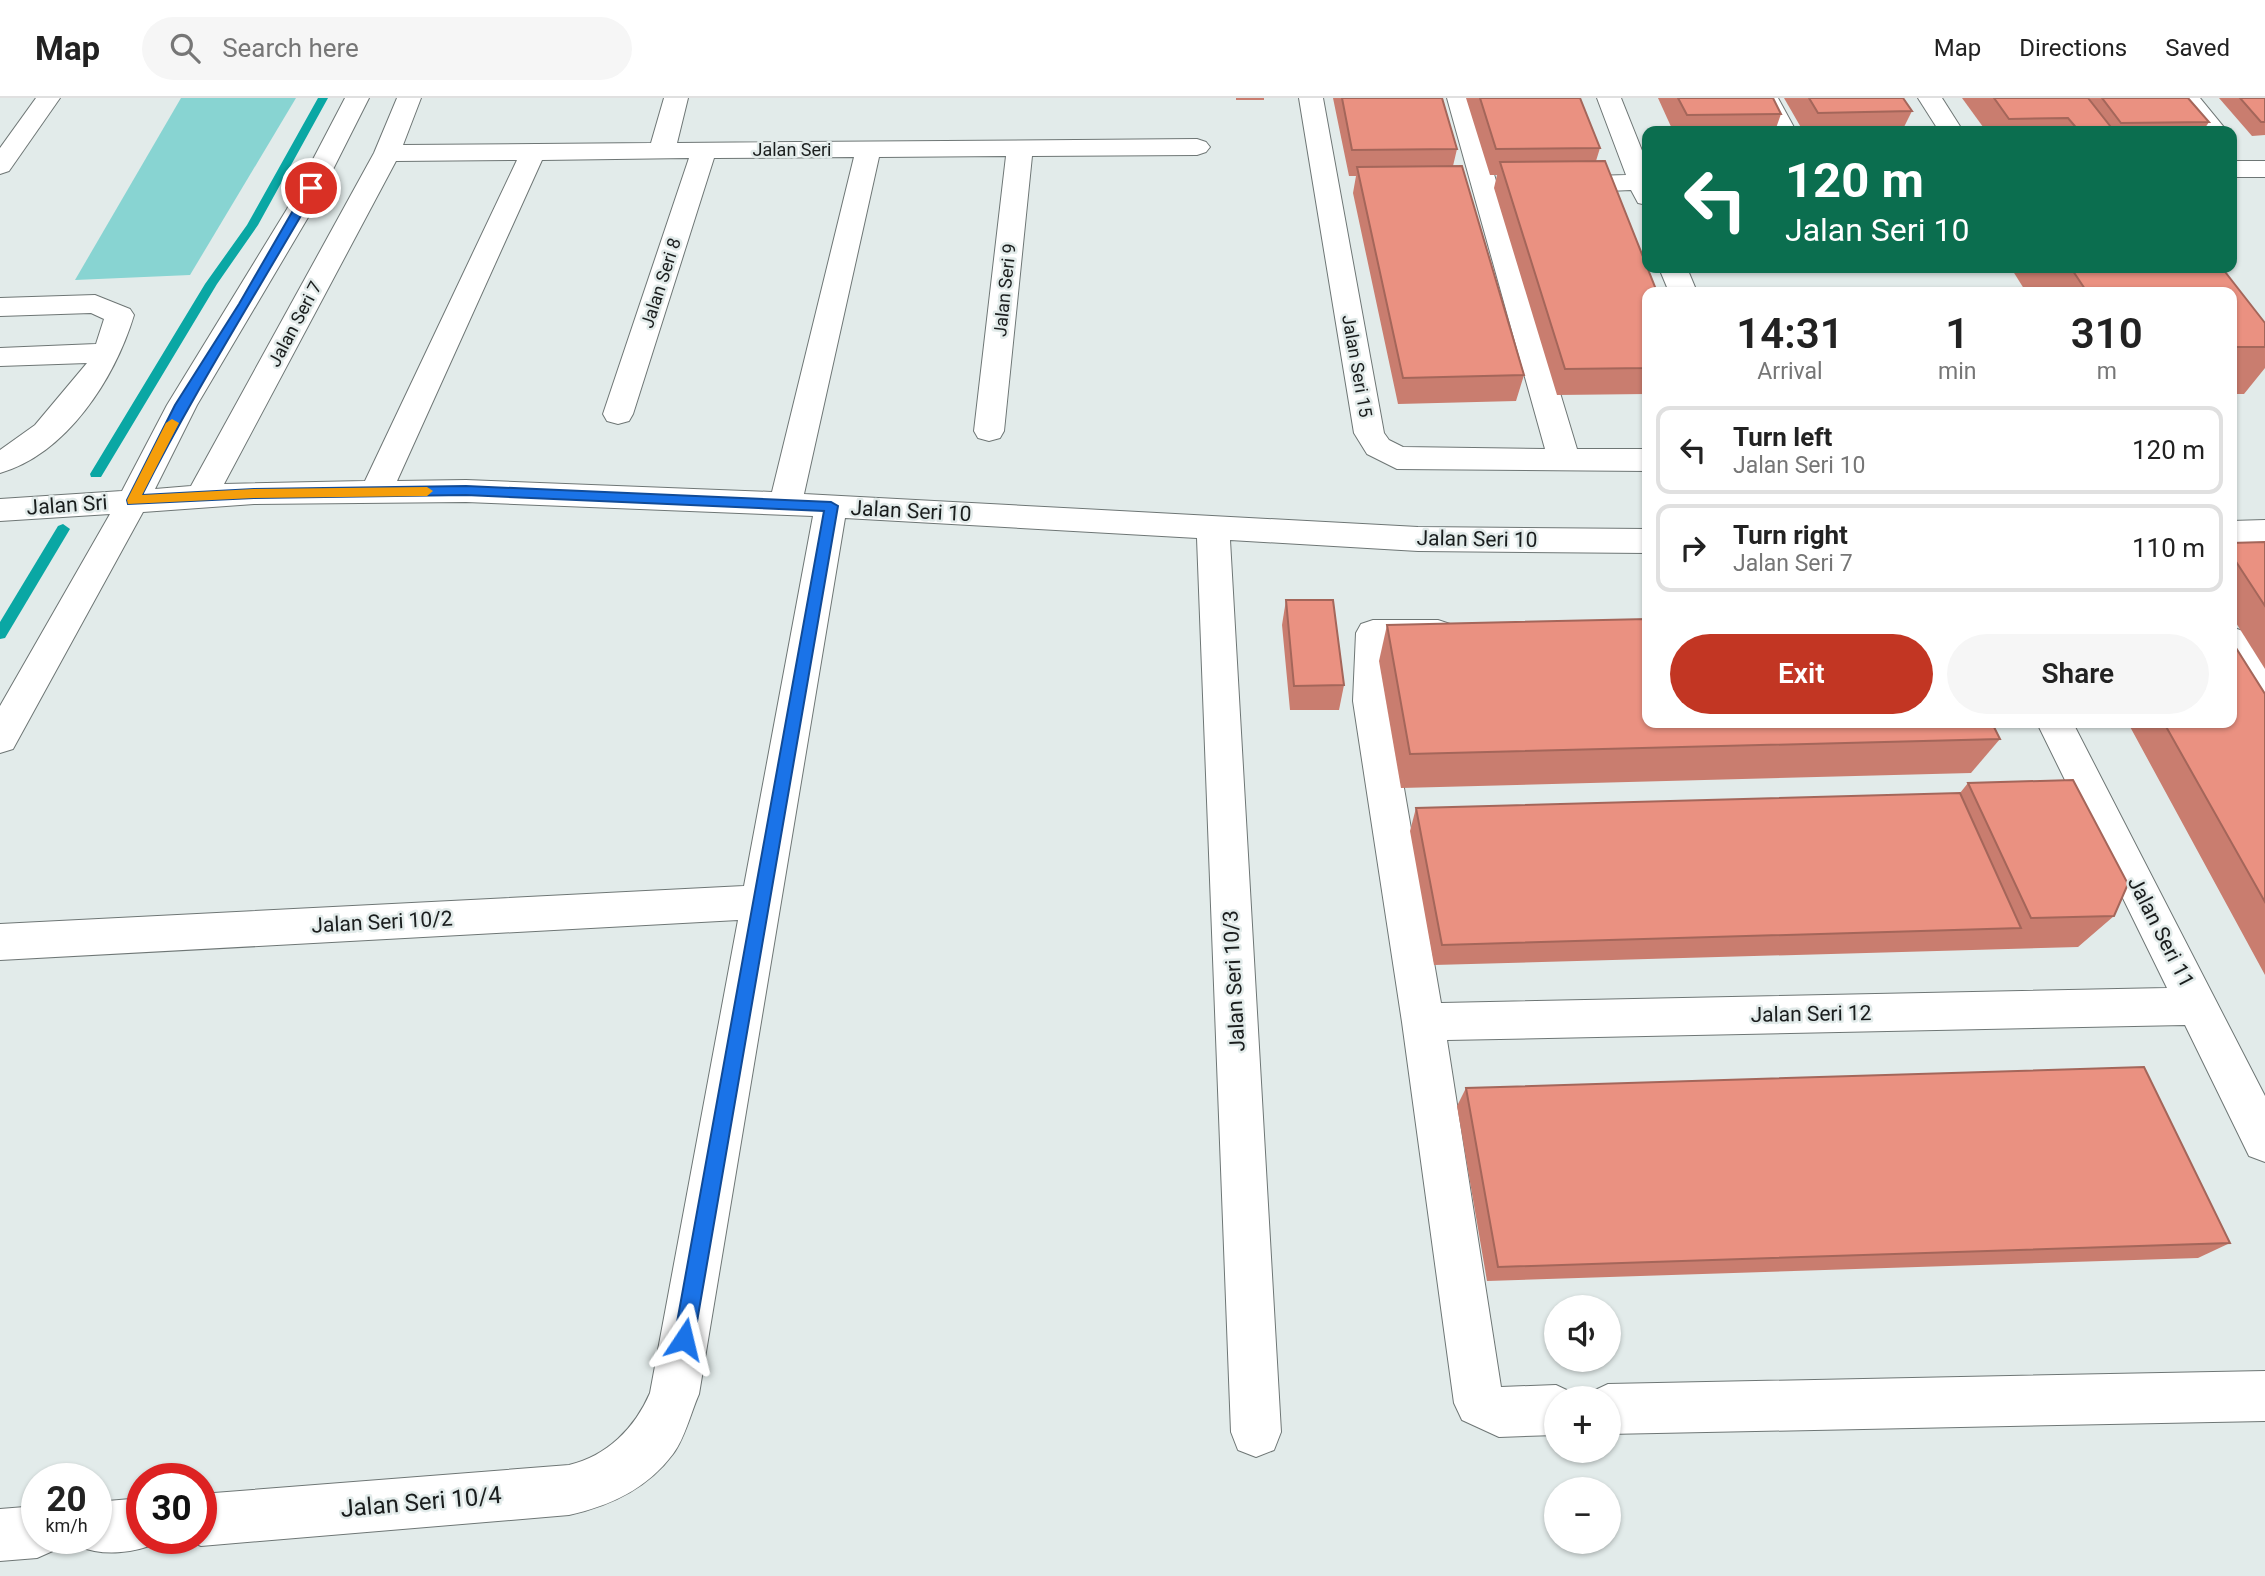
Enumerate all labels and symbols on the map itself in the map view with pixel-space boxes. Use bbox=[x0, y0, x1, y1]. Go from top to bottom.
street label: Jalan Seri bbox=[752, 139, 832, 160]
pin bbox=[281, 158, 341, 218]
street label: Jalan Seri 8 bbox=[636, 235, 685, 331]
street label: Jalan Seri 9 bbox=[989, 242, 1020, 338]
street label: Jalan Seri 7 bbox=[263, 278, 326, 370]
street label: Jalan Seri 15 bbox=[1338, 313, 1377, 419]
street label: Jalan Sri bbox=[26, 490, 108, 520]
street label: Jalan Seri 10 bbox=[850, 496, 972, 526]
street label: Jalan Seri 10 bbox=[1416, 526, 1538, 552]
street label: Jalan Seri 11 bbox=[2123, 873, 2199, 991]
street label: Jalan Seri 10/2 bbox=[311, 906, 453, 938]
street label: Jalan Seri 10/3 bbox=[1218, 910, 1250, 1052]
street label: Jalan Seri 12 bbox=[1750, 1001, 1872, 1027]
position arrow bbox=[647, 1302, 721, 1376]
speed limit sign: 30 bbox=[126, 1463, 217, 1554]
street label: Jalan Seri 10/4 bbox=[339, 1481, 503, 1523]

